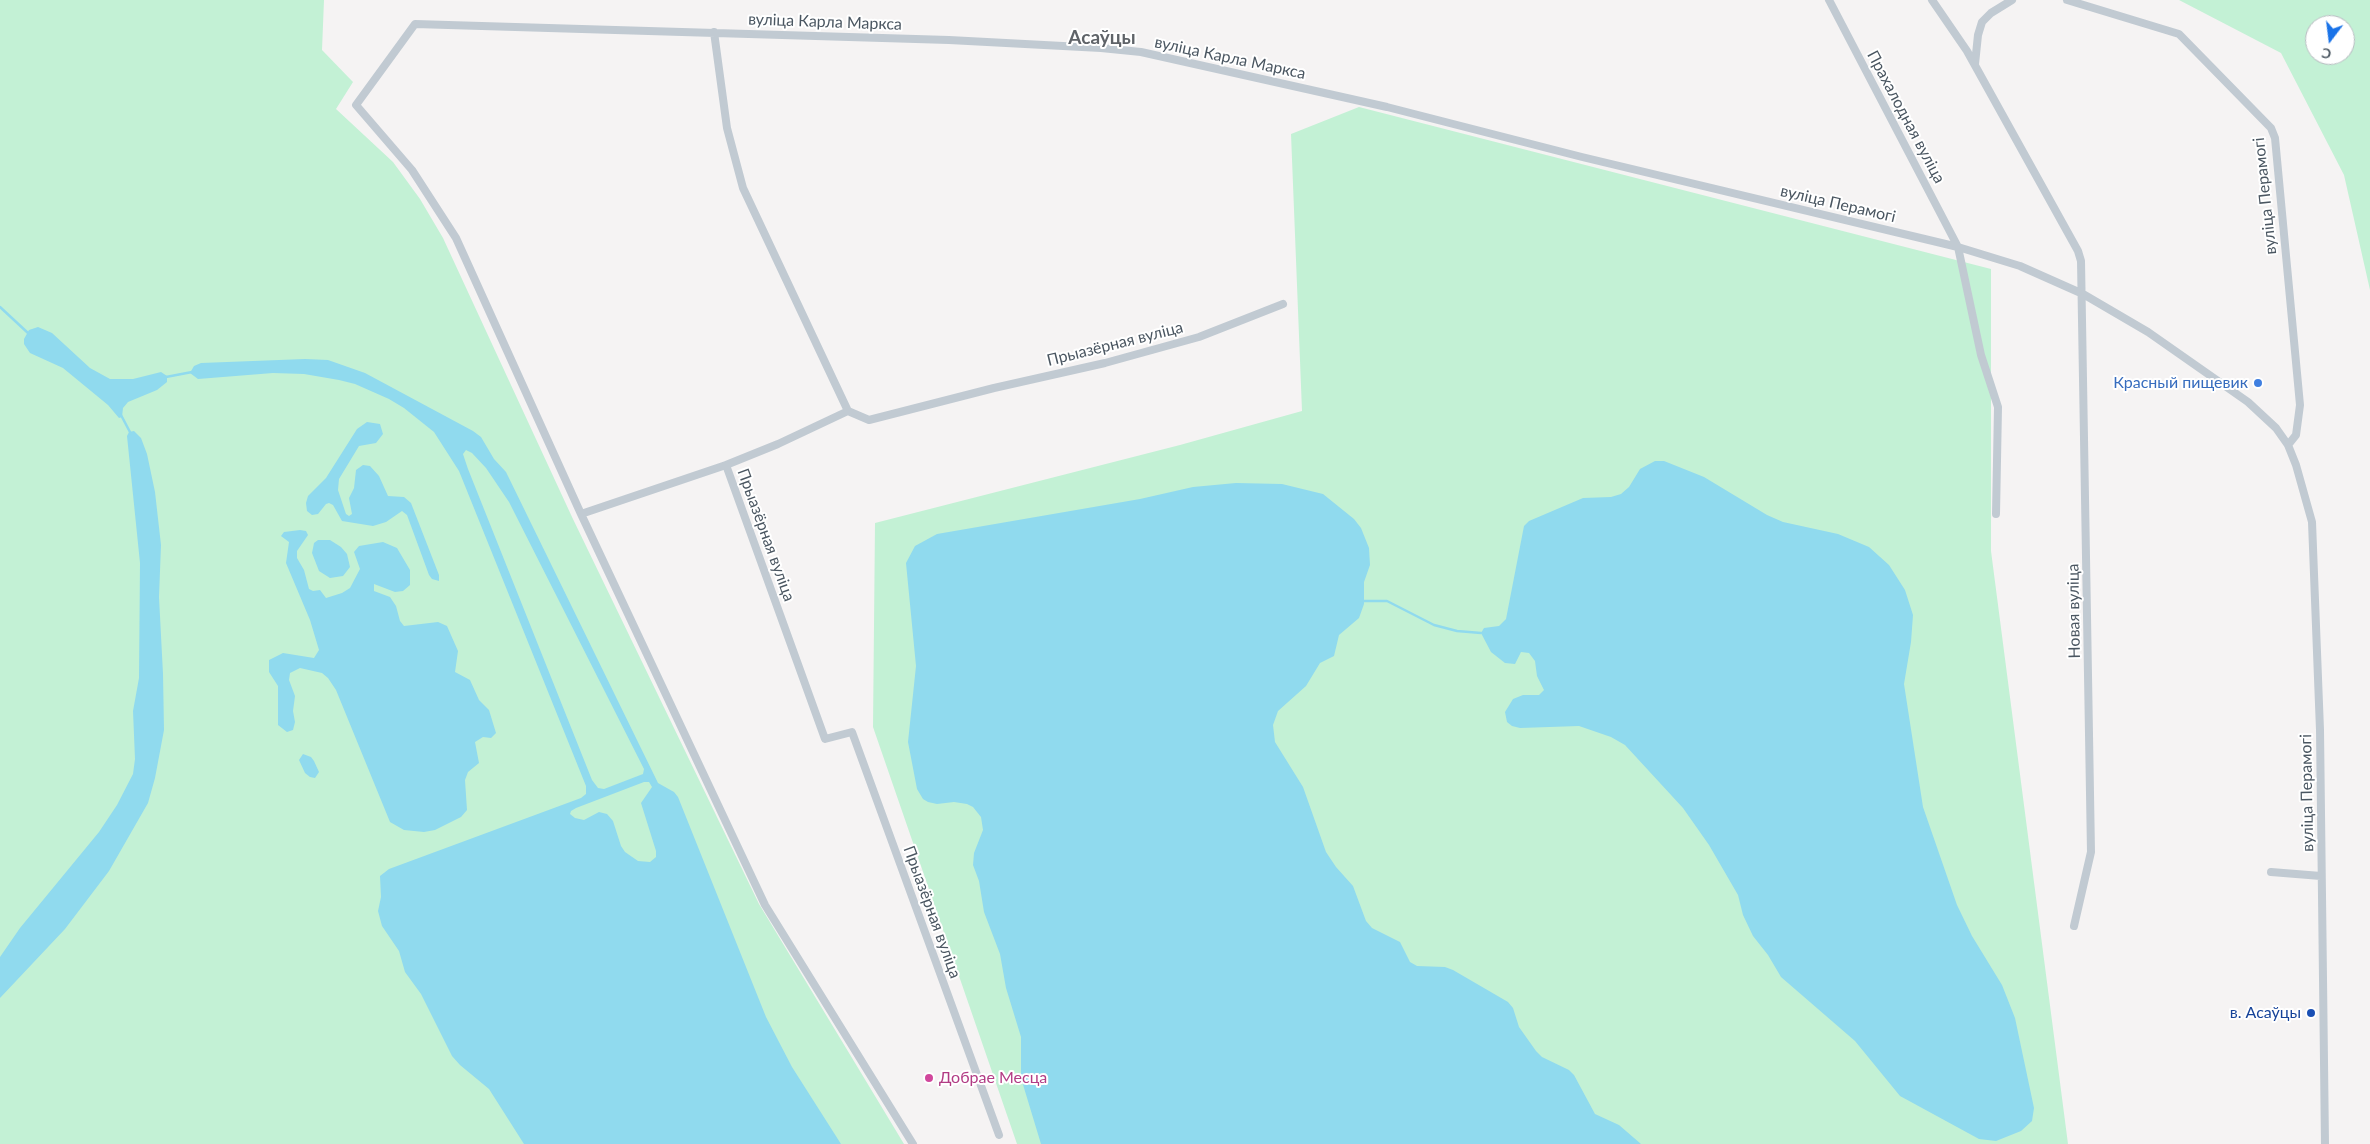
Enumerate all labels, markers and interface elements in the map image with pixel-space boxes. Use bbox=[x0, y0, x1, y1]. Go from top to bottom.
street label: вуліца Карла Маркса bbox=[748, 10, 902, 34]
north arrow bbox=[2305, 15, 2355, 65]
district label: Асаўцы bbox=[1068, 27, 1136, 49]
street label: вуліца Карла Маркса bbox=[1153, 33, 1307, 83]
text: С bbox=[2320, 45, 2333, 63]
street label: Прахалодная вуліца bbox=[1863, 47, 1949, 187]
street label: вуліца Перамогі bbox=[2249, 136, 2281, 256]
street label: вуліца Перамогі bbox=[1778, 181, 1898, 227]
street label: Прыазёрная вуліца bbox=[1045, 318, 1185, 370]
place label: Красный пищевик bbox=[2113, 373, 2248, 393]
marker: Красный пищевик bbox=[2252, 377, 2264, 389]
street label: Прыазёрная вуліца bbox=[733, 466, 799, 604]
street label: Новая вуліца bbox=[2064, 563, 2084, 659]
street label: вуліца Перамогі bbox=[2296, 734, 2318, 852]
street label: Прыазёрная вуліца bbox=[899, 843, 965, 981]
place label: в. Асаўцы bbox=[2230, 1003, 2301, 1023]
marker: в. Асаўцы bbox=[2305, 1007, 2317, 1019]
place label: Добрае Месца bbox=[939, 1068, 1047, 1088]
marker: Добрае Месца bbox=[923, 1072, 935, 1084]

